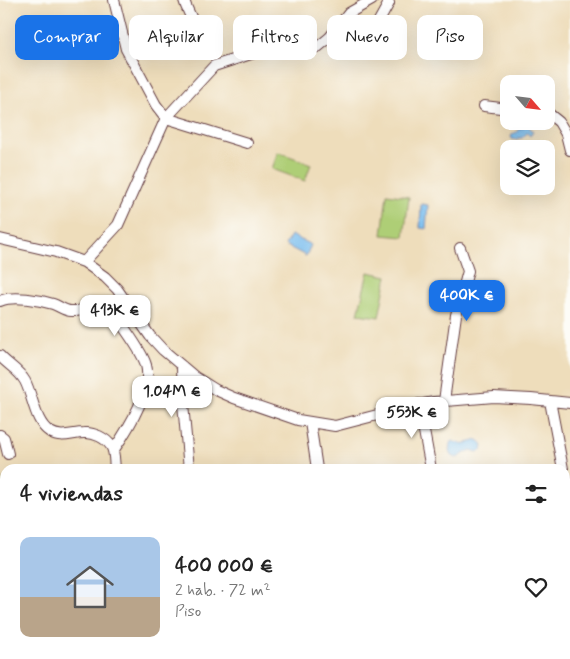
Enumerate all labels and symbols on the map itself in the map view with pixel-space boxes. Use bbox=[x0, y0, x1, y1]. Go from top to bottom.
north arrow bbox=[500, 75, 555, 130]
pin: 400K € bbox=[426, 280, 508, 322]
pin: 413K € bbox=[74, 294, 156, 337]
pin: 1.04M € bbox=[126, 376, 218, 418]
pin: 553K € bbox=[371, 396, 453, 439]

